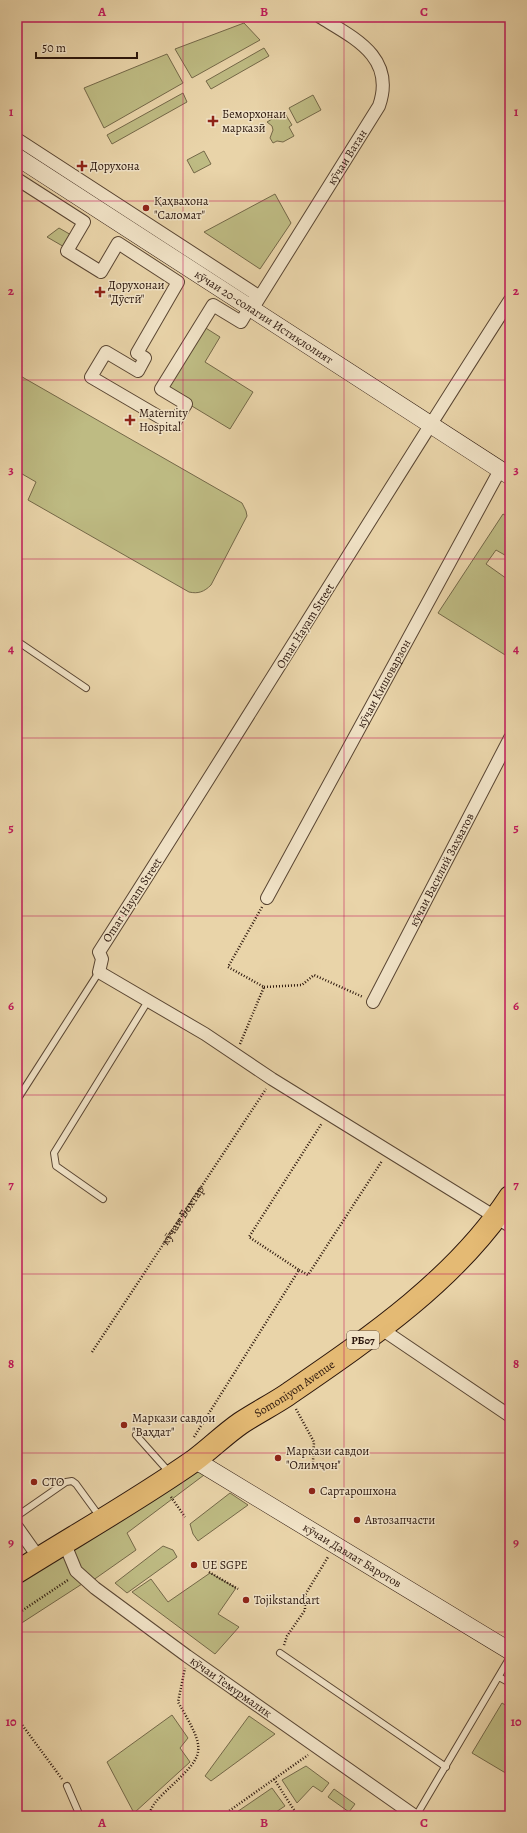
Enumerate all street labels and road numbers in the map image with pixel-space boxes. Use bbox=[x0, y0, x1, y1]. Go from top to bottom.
street label: кӯчаи Ватан bbox=[324, 126, 371, 188]
street label: кӯчаи 20-солагии Истиқлолият bbox=[191, 266, 337, 368]
street label: Omar Hayam Street bbox=[272, 580, 338, 672]
street label: кӯчаи Кишоварзон bbox=[353, 636, 414, 731]
street label: кӯчаи Василий Захватов bbox=[406, 810, 478, 929]
street label: Omar Hayam Street bbox=[99, 855, 165, 945]
street label: кӯчаи Бохтар bbox=[157, 1182, 208, 1248]
road number: РБ07 bbox=[347, 1331, 379, 1349]
street label: Somoniyon Avenue bbox=[251, 1356, 338, 1421]
street label: кӯчаи Давлат Баротов bbox=[300, 1519, 405, 1592]
street label: кӯчаи Темурмалик bbox=[187, 1653, 275, 1721]

